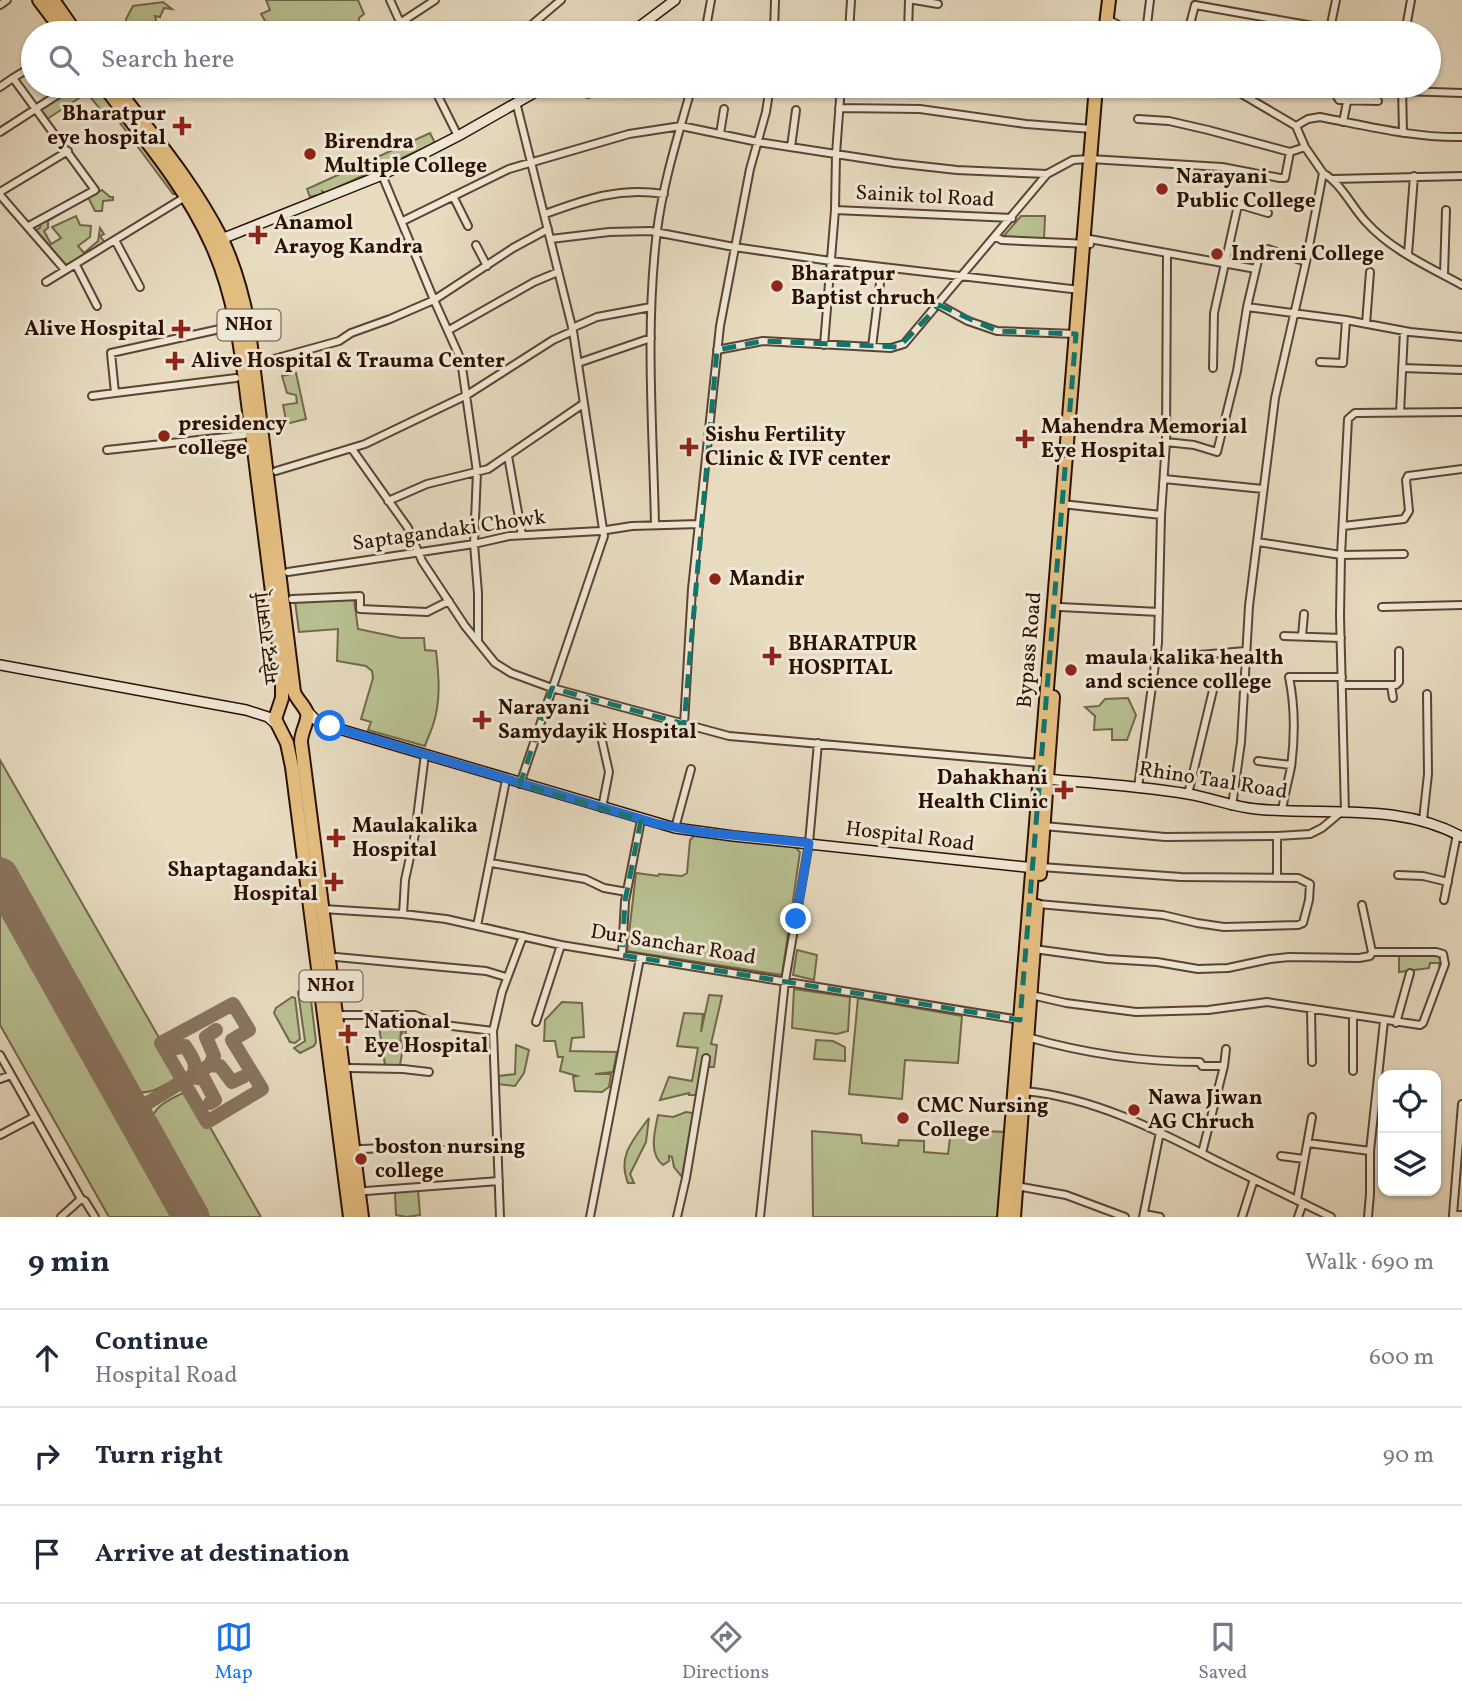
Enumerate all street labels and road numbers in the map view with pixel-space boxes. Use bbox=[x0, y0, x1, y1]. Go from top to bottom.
street label: Sainik tol Road bbox=[855, 179, 995, 215]
road number: NH01 bbox=[218, 310, 280, 340]
street label: Saptagandaki Chowk bbox=[351, 503, 548, 559]
street label: महेन्द्र राज्मार्ग् bbox=[248, 588, 288, 686]
street label: Bypass Road bbox=[1010, 591, 1050, 709]
street label: Rhino Taal Road bbox=[1136, 755, 1290, 807]
street label: Hospital Road bbox=[844, 815, 976, 859]
street label: Dur Sanchar Road bbox=[588, 918, 758, 972]
road number: NH01 bbox=[300, 970, 362, 1002]

